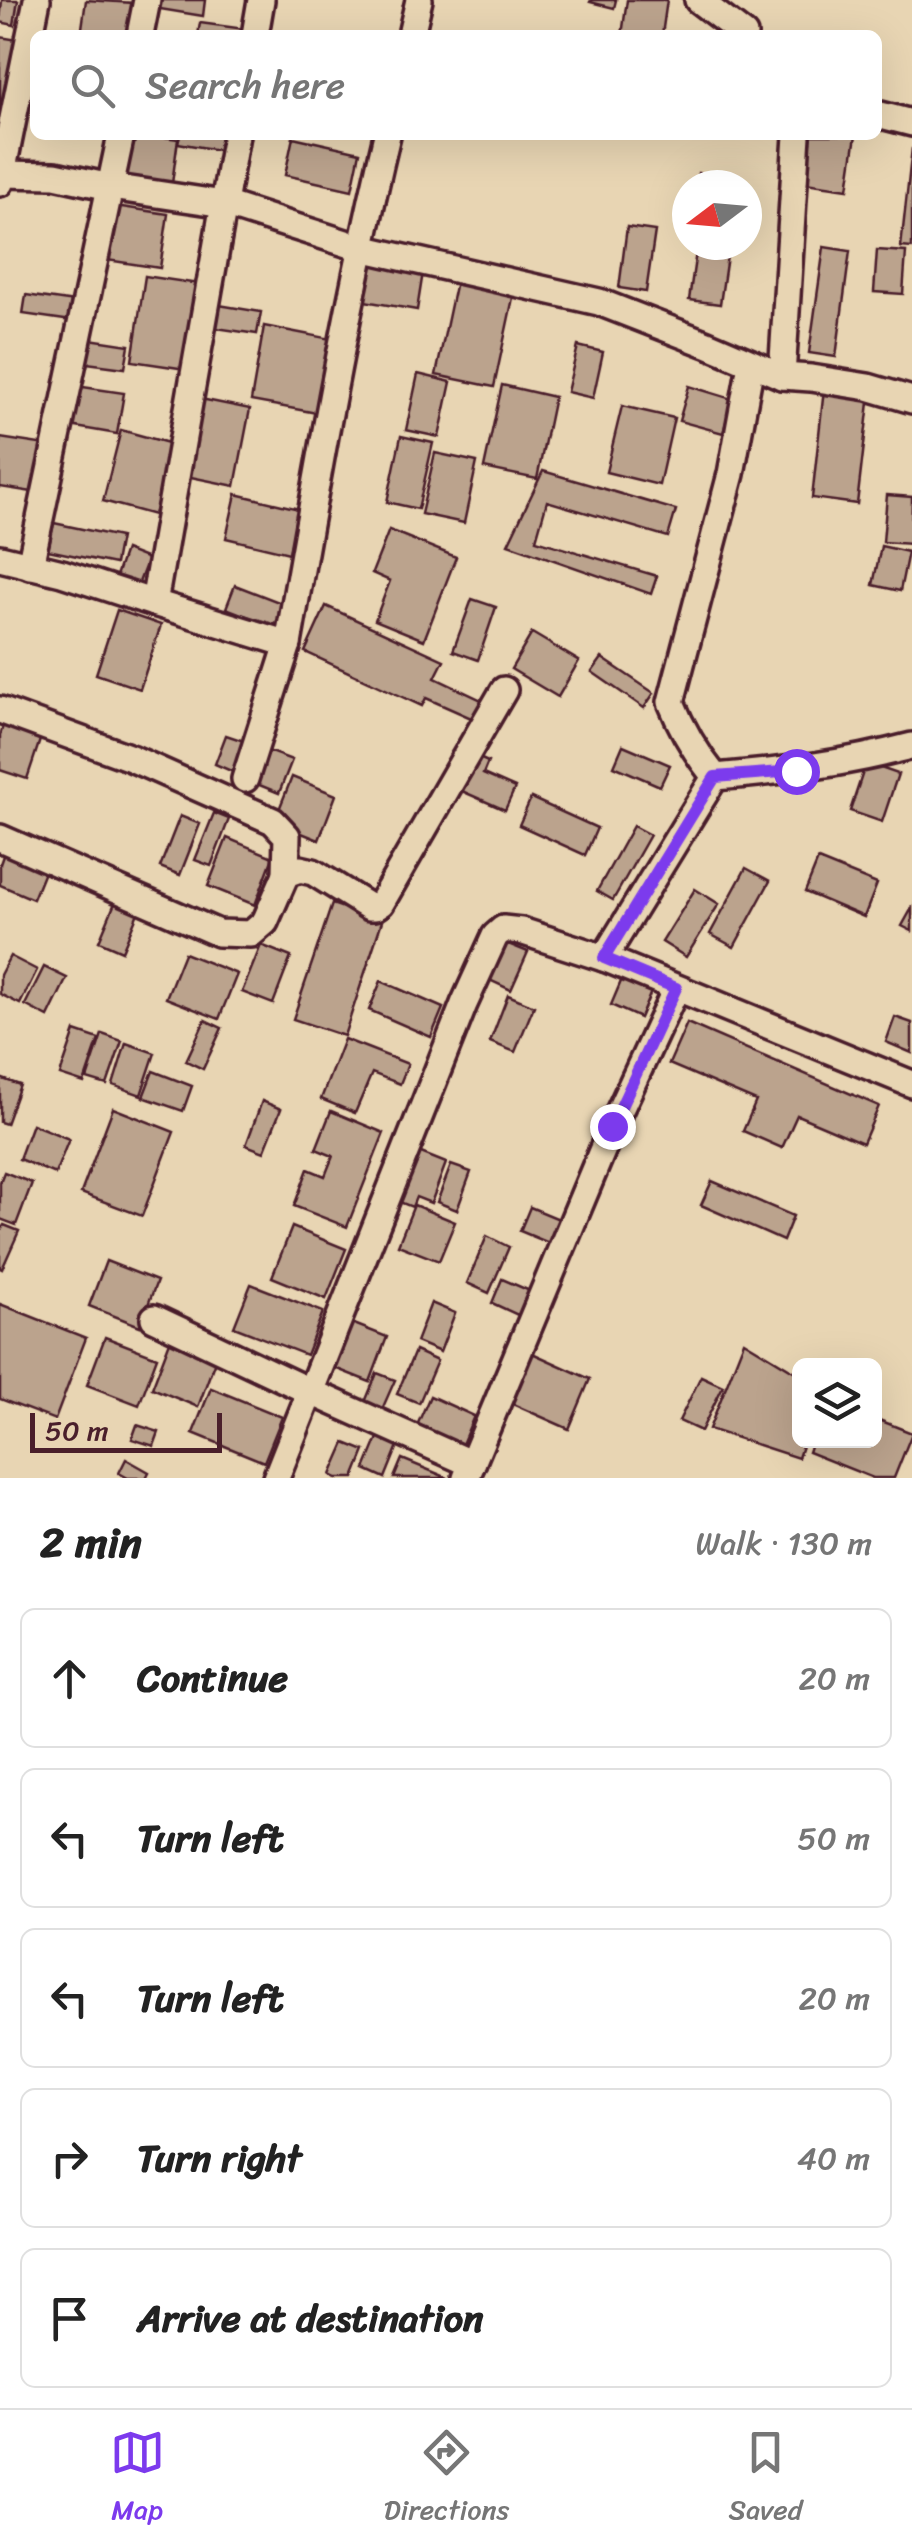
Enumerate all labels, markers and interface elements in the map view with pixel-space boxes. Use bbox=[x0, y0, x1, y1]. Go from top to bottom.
search box bbox=[30, 30, 882, 140]
text: Search here bbox=[145, 52, 345, 119]
icon: search bbox=[65, 58, 120, 113]
north arrow bbox=[672, 170, 762, 260]
route start bbox=[774, 749, 820, 795]
route end bbox=[590, 1104, 636, 1150]
map controls bbox=[792, 1358, 882, 1448]
button: layers bbox=[792, 1358, 882, 1448]
text: 50 m bbox=[45, 1406, 109, 1455]
scale bar bbox=[30, 1408, 222, 1452]
text: 2 min bbox=[40, 1506, 142, 1580]
text: Walk · 130 m bbox=[696, 1515, 872, 1572]
text: Continue bbox=[137, 1645, 288, 1712]
text: 20 m bbox=[798, 1650, 870, 1707]
icon: ahead bbox=[42, 1651, 97, 1706]
text: Turn left bbox=[137, 1805, 283, 1872]
text: 50 m bbox=[797, 1810, 870, 1867]
icon: left bbox=[42, 1811, 97, 1866]
text: Turn left bbox=[137, 1965, 283, 2032]
text: 20 m bbox=[798, 1970, 870, 2027]
icon: left bbox=[42, 1971, 97, 2026]
text: Turn right bbox=[137, 2125, 302, 2192]
text: 40 m bbox=[797, 2130, 870, 2187]
icon: right bbox=[42, 2131, 97, 2186]
text: Arrive at destination bbox=[137, 2285, 484, 2352]
icon: arrive bbox=[42, 2291, 97, 2346]
tab: Map bbox=[110, 2425, 165, 2534]
tab: Directions bbox=[384, 2425, 509, 2534]
tab: Saved bbox=[729, 2425, 802, 2534]

